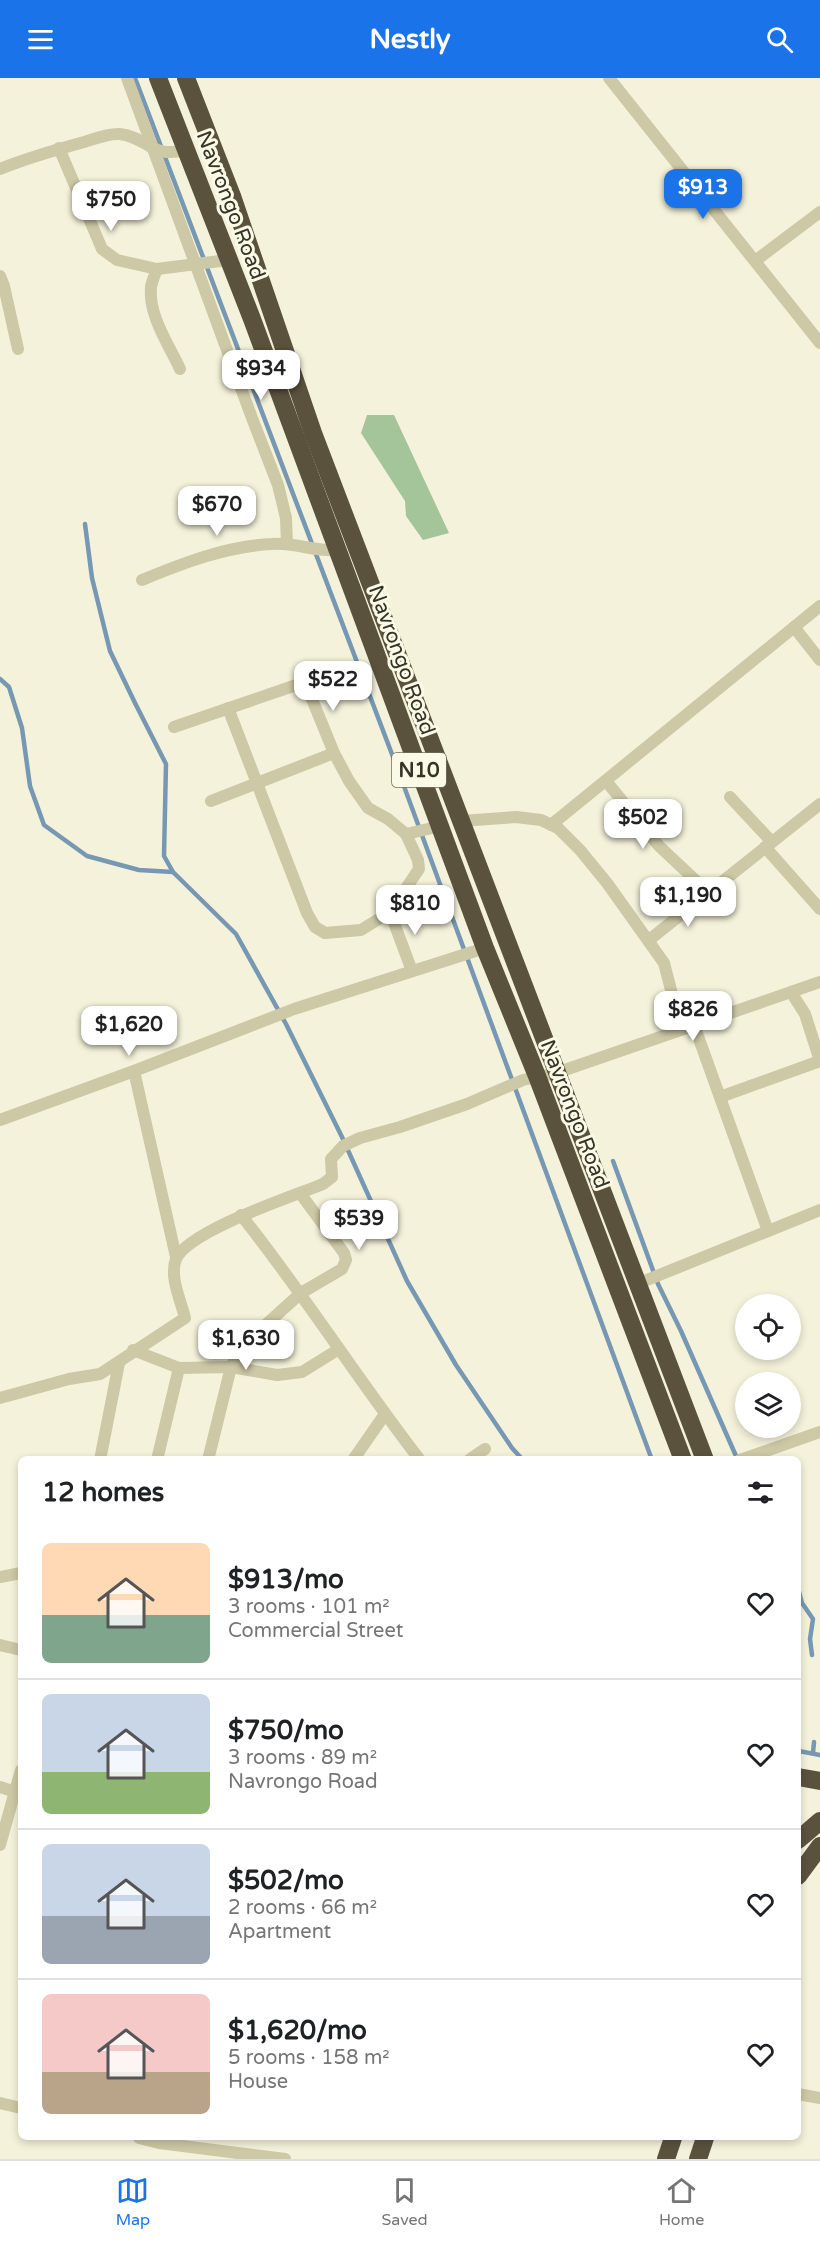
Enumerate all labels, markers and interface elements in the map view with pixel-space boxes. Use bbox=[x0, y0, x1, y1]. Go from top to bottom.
icon: menu bbox=[24, 23, 57, 56]
text: Nestly bbox=[370, 23, 450, 56]
icon: search bbox=[763, 23, 796, 56]
street label: Navrongo Road bbox=[191, 127, 270, 283]
pin: $913 bbox=[667, 169, 739, 220]
text: $913 bbox=[678, 176, 728, 200]
pin: $750 bbox=[75, 181, 147, 232]
text: $750 bbox=[86, 188, 136, 212]
pin: $934 bbox=[225, 350, 297, 401]
text: $934 bbox=[236, 357, 286, 381]
pin: $670 bbox=[181, 486, 253, 537]
text: $670 bbox=[192, 493, 242, 517]
street label: Navrongo Road bbox=[363, 582, 440, 738]
pin: $522 bbox=[297, 661, 369, 712]
text: $522 bbox=[308, 668, 358, 692]
road number: N10 bbox=[392, 753, 446, 787]
pin: $502 bbox=[607, 799, 679, 850]
text: $502 bbox=[618, 806, 668, 830]
pin: $1,190 bbox=[639, 877, 737, 928]
text: $1,190 bbox=[654, 884, 722, 908]
pin: $810 bbox=[379, 885, 451, 936]
text: $810 bbox=[390, 892, 440, 916]
pin: $826 bbox=[657, 991, 729, 1042]
text: $826 bbox=[668, 998, 718, 1022]
pin: $1,620 bbox=[80, 1006, 178, 1057]
text: $1,620 bbox=[95, 1013, 163, 1037]
street label: Navrongo Road bbox=[535, 1036, 614, 1192]
pin: $539 bbox=[323, 1200, 395, 1251]
text: $539 bbox=[334, 1207, 384, 1231]
map controls bbox=[735, 1294, 801, 1438]
button: locate bbox=[735, 1294, 801, 1360]
pin: $1,630 bbox=[197, 1320, 295, 1371]
text: $1,630 bbox=[212, 1327, 280, 1351]
button: layers bbox=[735, 1372, 801, 1438]
icon: filters bbox=[744, 1476, 777, 1509]
text: 12 homes bbox=[42, 1477, 164, 1508]
text: $913/mo bbox=[228, 1564, 344, 1595]
icon: home bbox=[90, 1567, 162, 1639]
icon: heart bbox=[744, 1587, 777, 1620]
text: 3 rooms · 101 m² bbox=[228, 1595, 390, 1619]
text: Commercial Street bbox=[228, 1619, 403, 1643]
text: $750/mo bbox=[228, 1715, 344, 1746]
icon: home bbox=[90, 1718, 162, 1790]
icon: heart bbox=[744, 1738, 777, 1771]
text: 3 rooms · 89 m² bbox=[228, 1746, 377, 1770]
text: Navrongo Road bbox=[228, 1770, 378, 1794]
text: $502/mo bbox=[228, 1865, 344, 1896]
icon: home bbox=[90, 1868, 162, 1940]
icon: heart bbox=[744, 1888, 777, 1921]
text: 2 rooms · 66 m² bbox=[228, 1896, 377, 1920]
text: Apartment bbox=[228, 1920, 331, 1944]
text: $1,620/mo bbox=[228, 2015, 367, 2046]
icon: home bbox=[90, 2018, 162, 2090]
icon: heart bbox=[744, 2038, 777, 2071]
text: 5 rooms · 158 m² bbox=[228, 2046, 390, 2070]
text: House bbox=[228, 2070, 288, 2094]
tab: Map bbox=[116, 2174, 150, 2230]
tab: Saved bbox=[381, 2174, 428, 2230]
tab: Home bbox=[659, 2174, 704, 2230]

